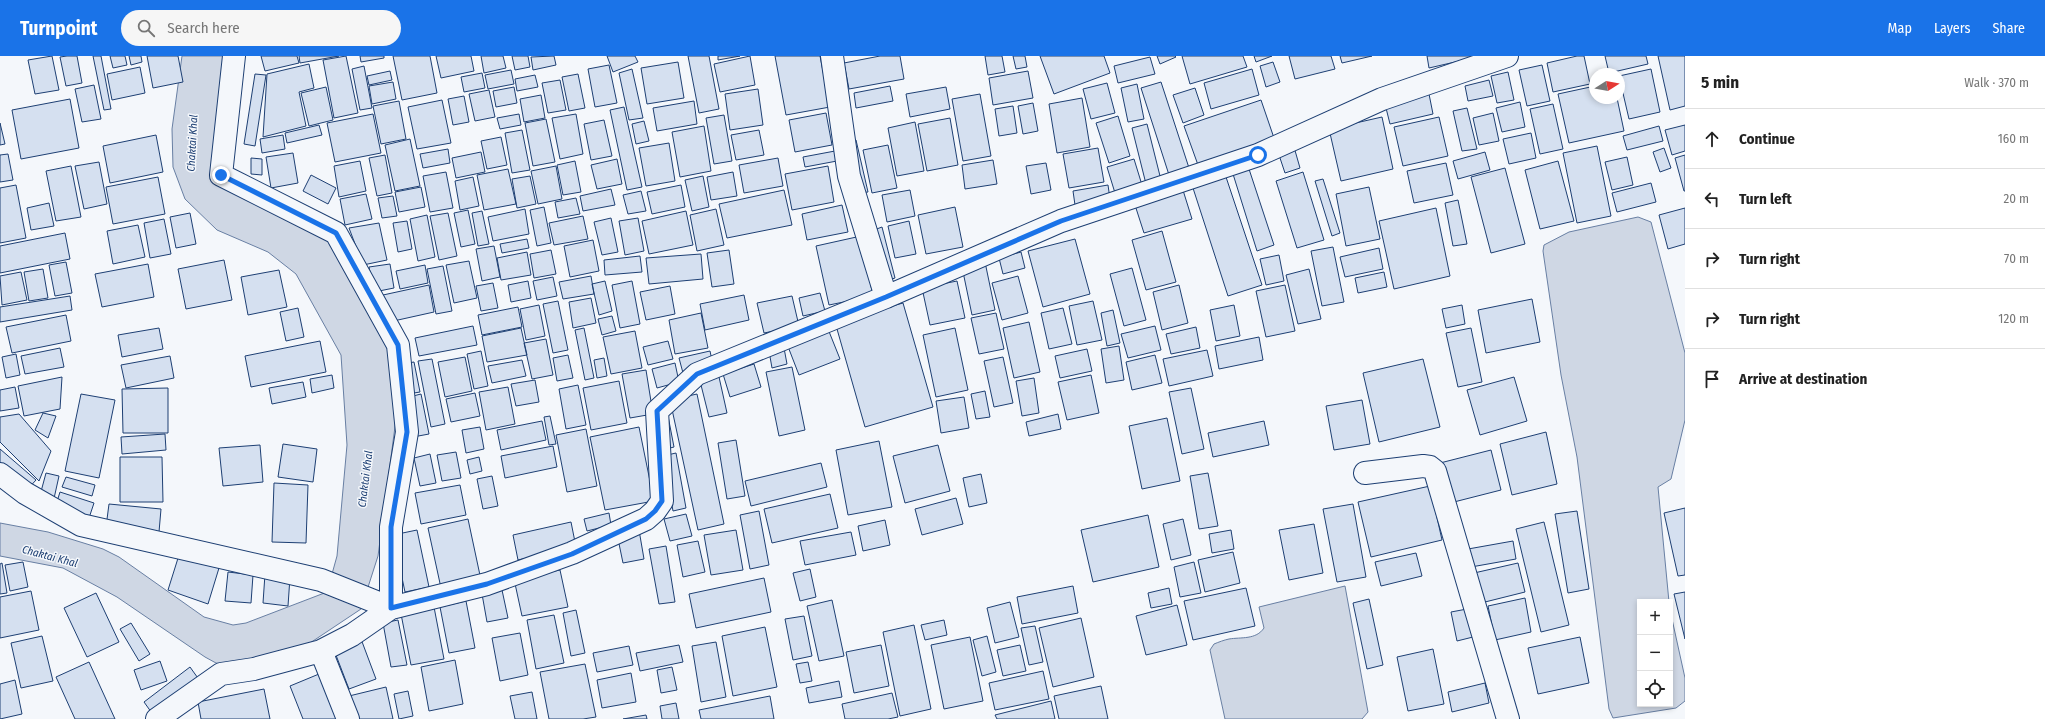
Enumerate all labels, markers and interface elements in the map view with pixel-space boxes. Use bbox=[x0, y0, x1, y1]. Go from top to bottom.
search box bbox=[121, 10, 401, 46]
text: Turnpoint bbox=[20, 17, 97, 40]
icon: search bbox=[135, 17, 157, 39]
text: Search here bbox=[167, 19, 240, 37]
text: Map bbox=[1888, 20, 1912, 37]
text: Layers bbox=[1934, 20, 1970, 37]
text: Share bbox=[1992, 20, 2025, 37]
north arrow bbox=[1589, 68, 1625, 104]
text: 5 min bbox=[1701, 72, 1739, 93]
text: Walk · 370 m bbox=[1964, 75, 2029, 90]
water label: Chaktai Khal bbox=[185, 114, 200, 172]
icon: ahead bbox=[1701, 128, 1723, 150]
text: Continue bbox=[1739, 130, 1795, 148]
text: 160 m bbox=[1998, 131, 2029, 146]
route start bbox=[1249, 146, 1267, 164]
route end bbox=[212, 166, 230, 184]
icon: left bbox=[1701, 188, 1723, 210]
text: Turn left bbox=[1739, 190, 1792, 208]
text: 20 m bbox=[2003, 191, 2029, 206]
icon: right bbox=[1701, 248, 1723, 270]
text: Turn right bbox=[1739, 250, 1800, 268]
text: 70 m bbox=[2004, 251, 2029, 266]
icon: right bbox=[1701, 308, 1723, 330]
text: Turn right bbox=[1739, 310, 1800, 328]
text: 120 m bbox=[1998, 311, 2029, 326]
icon: arrive bbox=[1701, 368, 1723, 390]
text: Arrive at destination bbox=[1739, 370, 1867, 388]
water label: Chaktai Khal bbox=[356, 450, 375, 508]
water label: Chaktai Khal bbox=[21, 543, 79, 570]
map controls bbox=[1637, 599, 1673, 707]
button: + bbox=[1637, 599, 1673, 635]
button: − bbox=[1637, 635, 1673, 671]
button: locate bbox=[1637, 671, 1673, 707]

